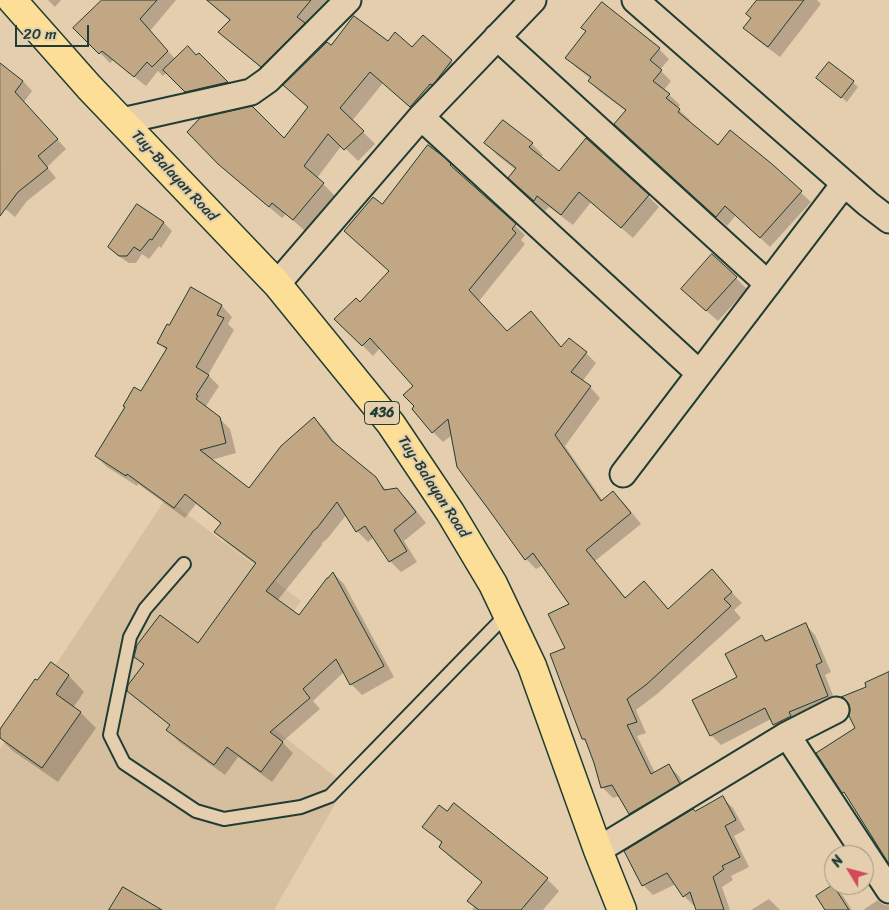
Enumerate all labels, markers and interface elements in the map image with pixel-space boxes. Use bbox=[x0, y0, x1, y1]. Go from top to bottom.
scale bar bbox=[18, 15, 91, 47]
text: 20 m bbox=[23, 21, 57, 47]
street label: Tuy-Balayan Road bbox=[127, 127, 221, 225]
road number: 436 bbox=[364, 402, 400, 424]
street label: Tuy-Balayan Road bbox=[393, 433, 473, 541]
north arrow bbox=[824, 845, 874, 895]
text: N bbox=[825, 850, 850, 873]

